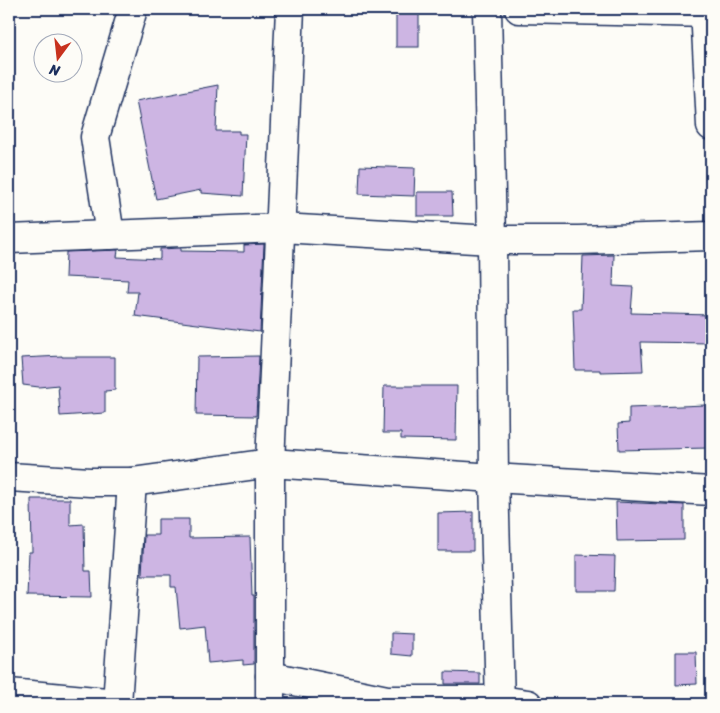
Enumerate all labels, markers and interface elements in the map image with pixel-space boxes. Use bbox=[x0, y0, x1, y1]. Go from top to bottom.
north arrow bbox=[32, 32, 82, 82]
text: N bbox=[47, 57, 64, 84]

